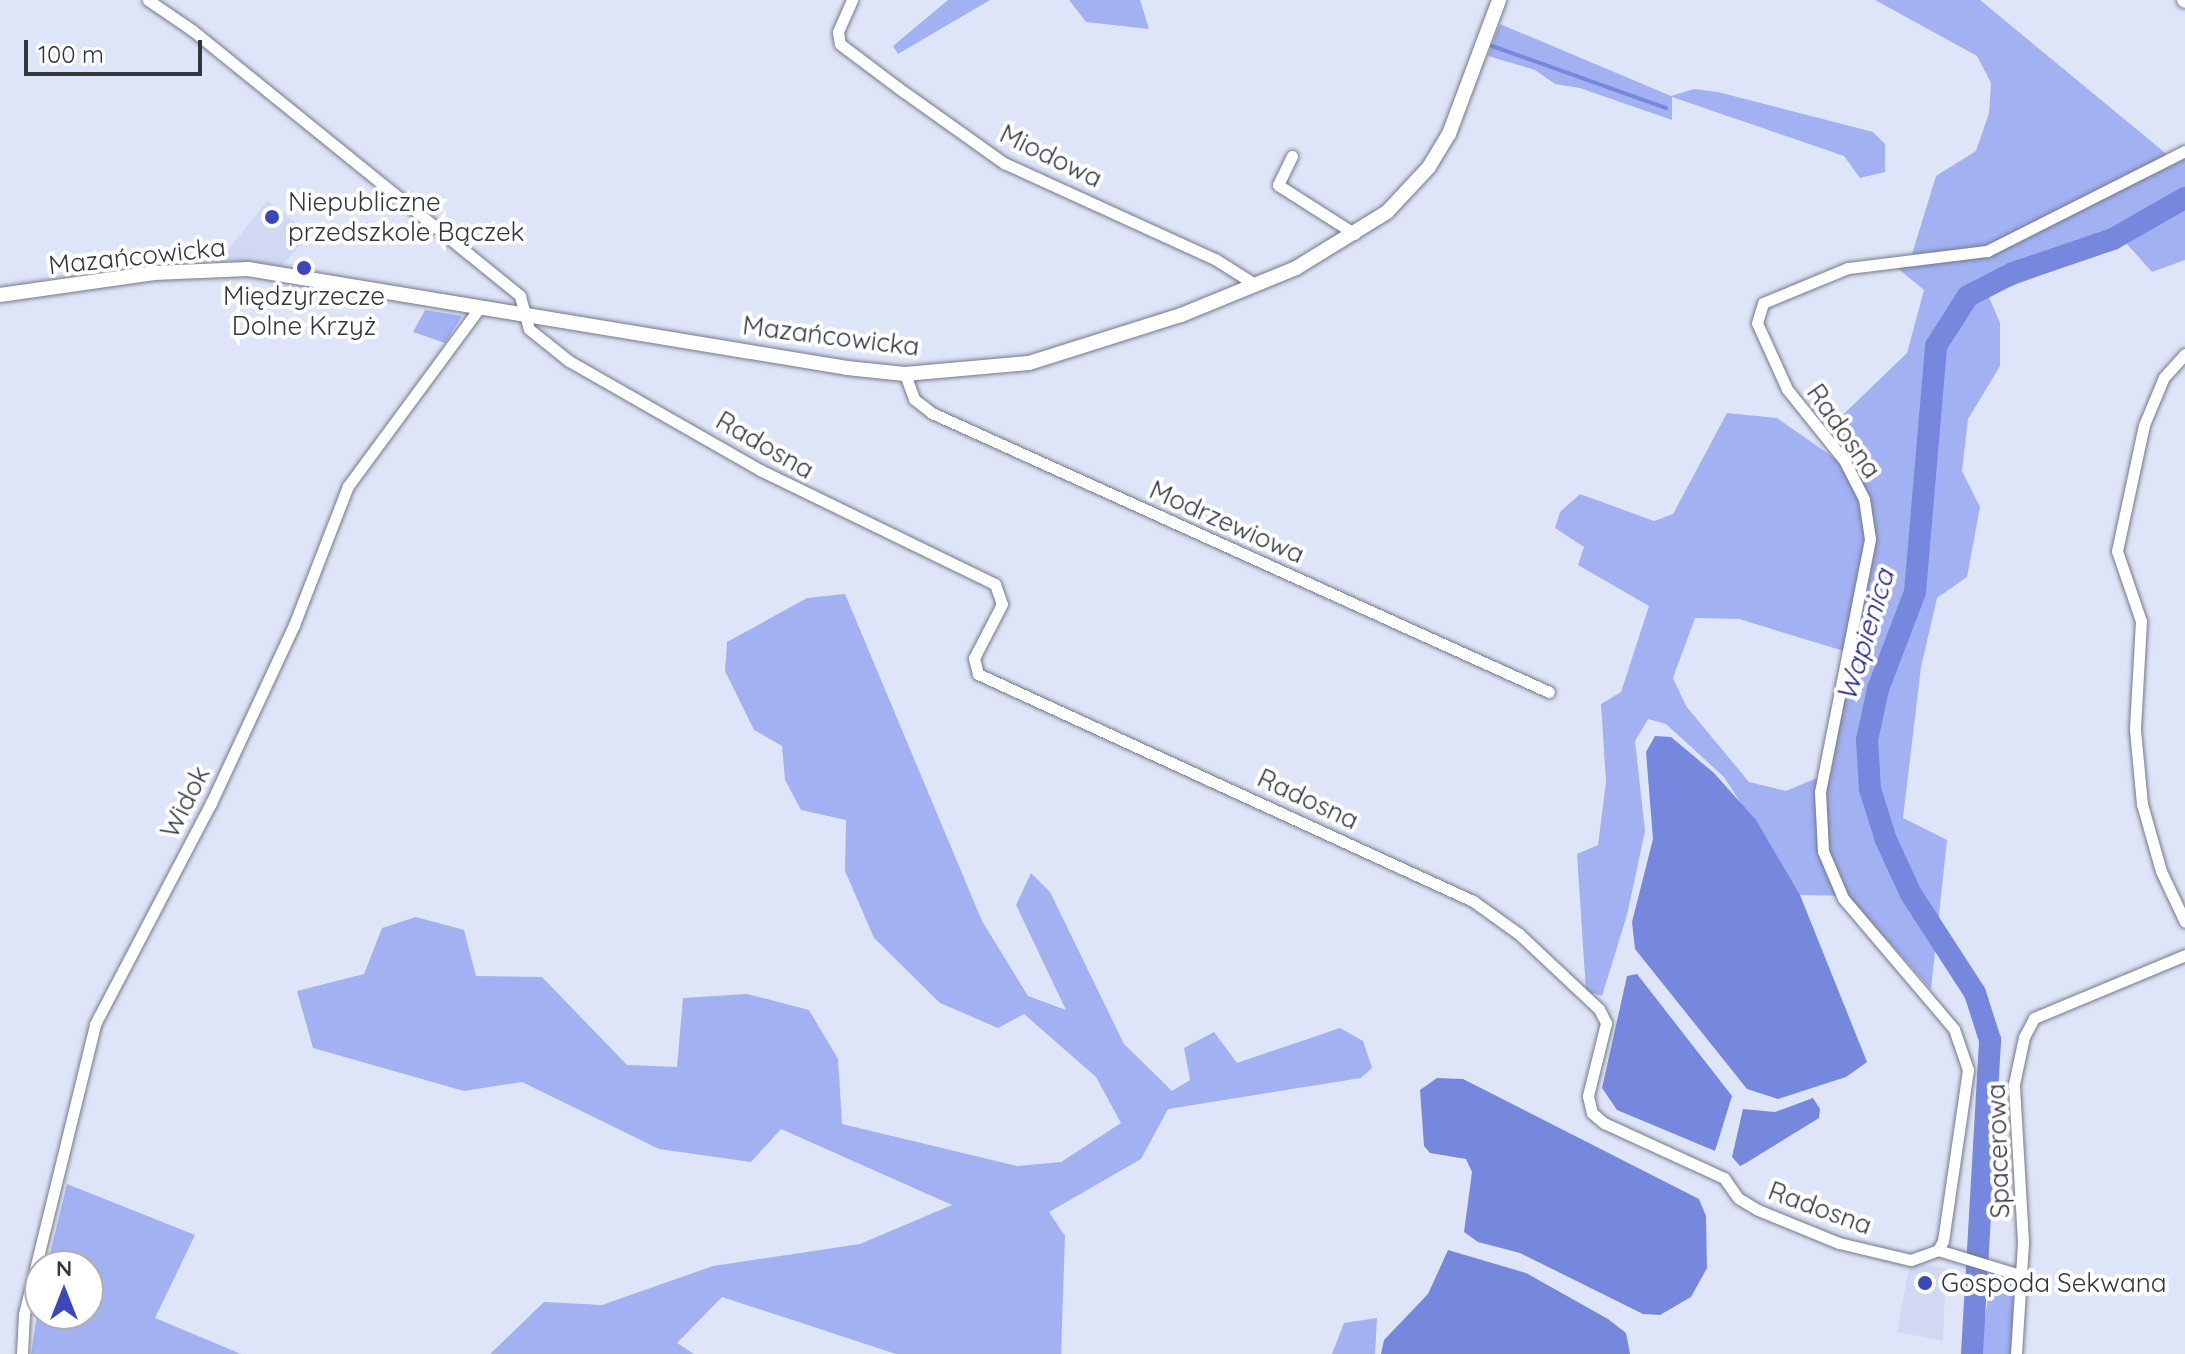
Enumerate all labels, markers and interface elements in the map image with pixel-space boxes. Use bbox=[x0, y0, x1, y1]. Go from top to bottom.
scale bar bbox=[28, 24, 206, 74]
text: 100 m bbox=[38, 39, 104, 69]
street label: Miodowa bbox=[995, 118, 1107, 194]
place label: Niepubliczne przedszkole Bączek bbox=[288, 186, 525, 248]
marker: Niepubliczne przedszkole Bączek bbox=[263, 208, 281, 226]
street label: Mazańcowicka bbox=[47, 231, 227, 281]
marker: Międzyrzecze Dolne Krzyż bbox=[295, 259, 313, 277]
place label: Międzyrzecze Dolne Krzyż bbox=[223, 280, 385, 342]
street label: Mazańcowicka bbox=[741, 310, 921, 362]
street label: Radosna bbox=[1800, 378, 1888, 484]
street label: Radosna bbox=[711, 405, 819, 485]
street label: Modrzewiowa bbox=[1145, 474, 1309, 570]
water label: Wapienica bbox=[1829, 565, 1901, 705]
street label: Widok bbox=[154, 761, 216, 843]
street label: Radosna bbox=[1253, 762, 1363, 836]
street label: Spacerowa bbox=[1980, 1083, 2016, 1219]
street label: Radosna bbox=[1764, 1175, 1876, 1241]
north arrow bbox=[24, 1250, 104, 1330]
text: N bbox=[56, 1254, 72, 1282]
place label: Gospoda Sekwana bbox=[1941, 1267, 2166, 1299]
marker: Gospoda Sekwana bbox=[1916, 1274, 1934, 1292]

